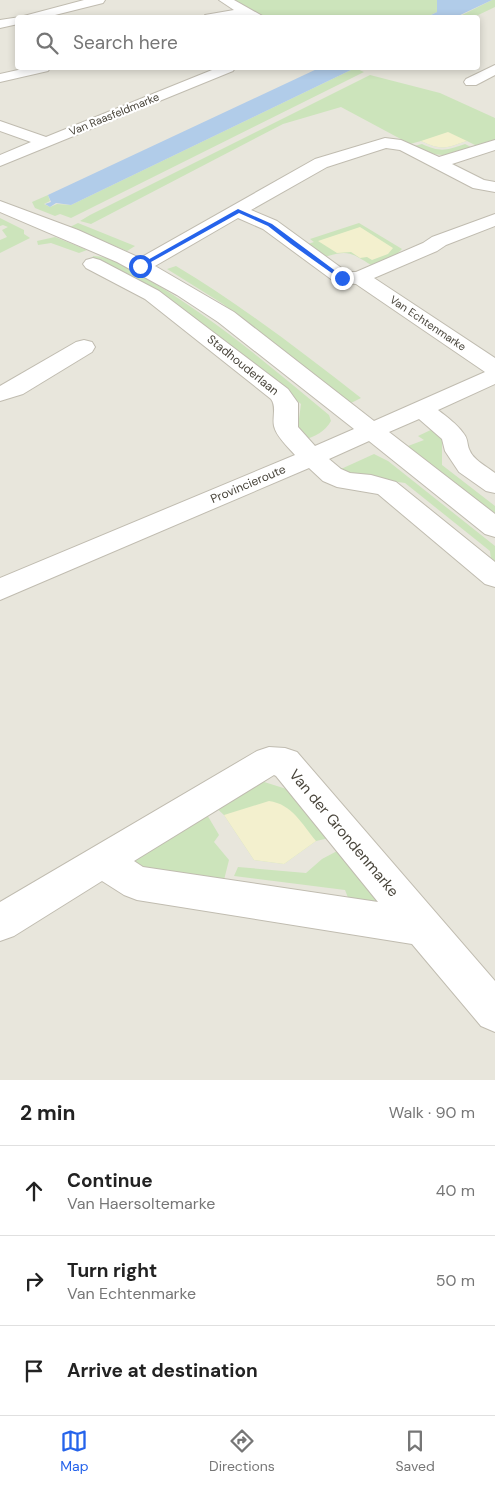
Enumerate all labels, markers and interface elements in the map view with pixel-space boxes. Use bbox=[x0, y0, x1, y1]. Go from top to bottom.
search box bbox=[15, 15, 480, 70]
icon: search bbox=[33, 29, 61, 57]
text: Search here bbox=[73, 30, 178, 55]
street label: Van Raasfeldmarke bbox=[67, 89, 161, 139]
route start bbox=[129, 255, 152, 278]
route end bbox=[331, 267, 354, 290]
street label: Van Echtenmarke bbox=[387, 292, 469, 354]
street label: Stadhouderlaan bbox=[204, 331, 282, 399]
street label: Provincieroute bbox=[208, 461, 288, 507]
street label: Van der Grondenmarke bbox=[285, 765, 403, 901]
text: 2 min bbox=[20, 1099, 76, 1127]
text: Walk · 90 m bbox=[389, 1102, 475, 1123]
text: Continue bbox=[67, 1168, 153, 1193]
icon: ahead bbox=[20, 1177, 48, 1205]
text: 40 m bbox=[436, 1180, 475, 1201]
text: Van Haersoltemarke bbox=[67, 1193, 215, 1214]
text: Turn right bbox=[67, 1258, 157, 1283]
icon: right bbox=[20, 1267, 48, 1295]
text: 50 m bbox=[436, 1270, 475, 1291]
text: Van Echtenmarke bbox=[67, 1283, 196, 1304]
icon: arrive bbox=[20, 1357, 48, 1385]
text: Arrive at destination bbox=[67, 1358, 258, 1383]
tab: Map bbox=[60, 1427, 88, 1475]
tab: Directions bbox=[209, 1427, 275, 1475]
tab: Saved bbox=[395, 1427, 435, 1475]

